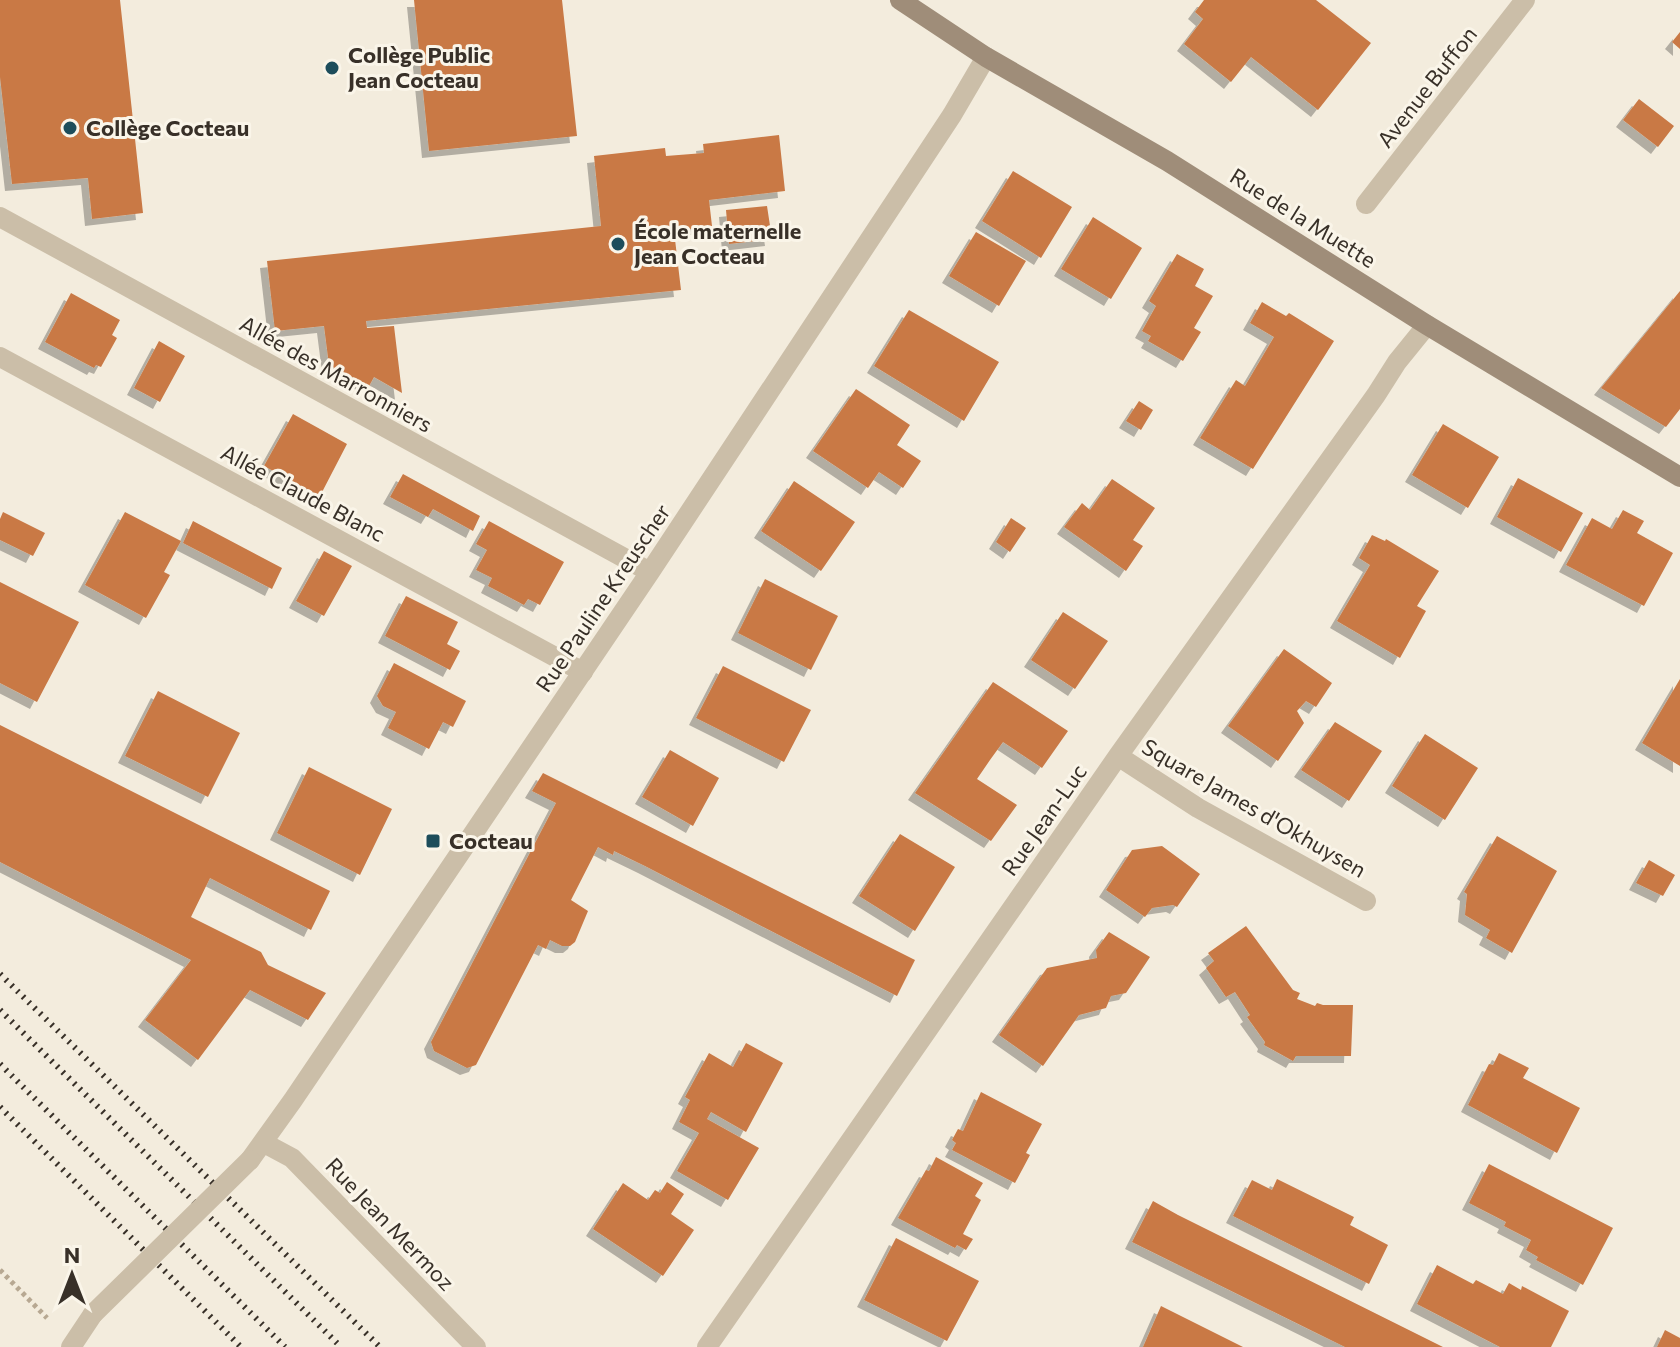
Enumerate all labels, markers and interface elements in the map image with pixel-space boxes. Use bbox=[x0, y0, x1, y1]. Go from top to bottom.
street label: Avenue Buffon bbox=[1371, 21, 1482, 153]
place label: Collège Public Jean Cocteau bbox=[348, 41, 490, 93]
marker: Collège Public Jean Cocteau bbox=[323, 59, 341, 77]
place label: Collège Cocteau bbox=[86, 114, 249, 141]
marker: Collège Cocteau bbox=[61, 119, 79, 137]
street label: Rue de la Muette bbox=[1225, 162, 1381, 273]
place label: École maternelle Jean Cocteau bbox=[634, 217, 801, 269]
marker: École maternelle Jean Cocteau bbox=[609, 235, 627, 253]
street label: Allée des Marronniers bbox=[235, 309, 437, 438]
street label: Allée Claude Blanc bbox=[217, 438, 390, 547]
street label: Rue Pauline Kreuscher bbox=[530, 498, 676, 697]
street label: Square James d'Okhuysen bbox=[1137, 732, 1371, 883]
street label: Rue Jean-Luc bbox=[995, 759, 1092, 881]
place label: Cocteau bbox=[449, 827, 533, 854]
marker: Cocteau bbox=[424, 832, 442, 850]
street label: Rue Jean Mermoz bbox=[320, 1152, 460, 1296]
north arrow bbox=[32, 1235, 112, 1315]
text: N bbox=[64, 1241, 80, 1268]

